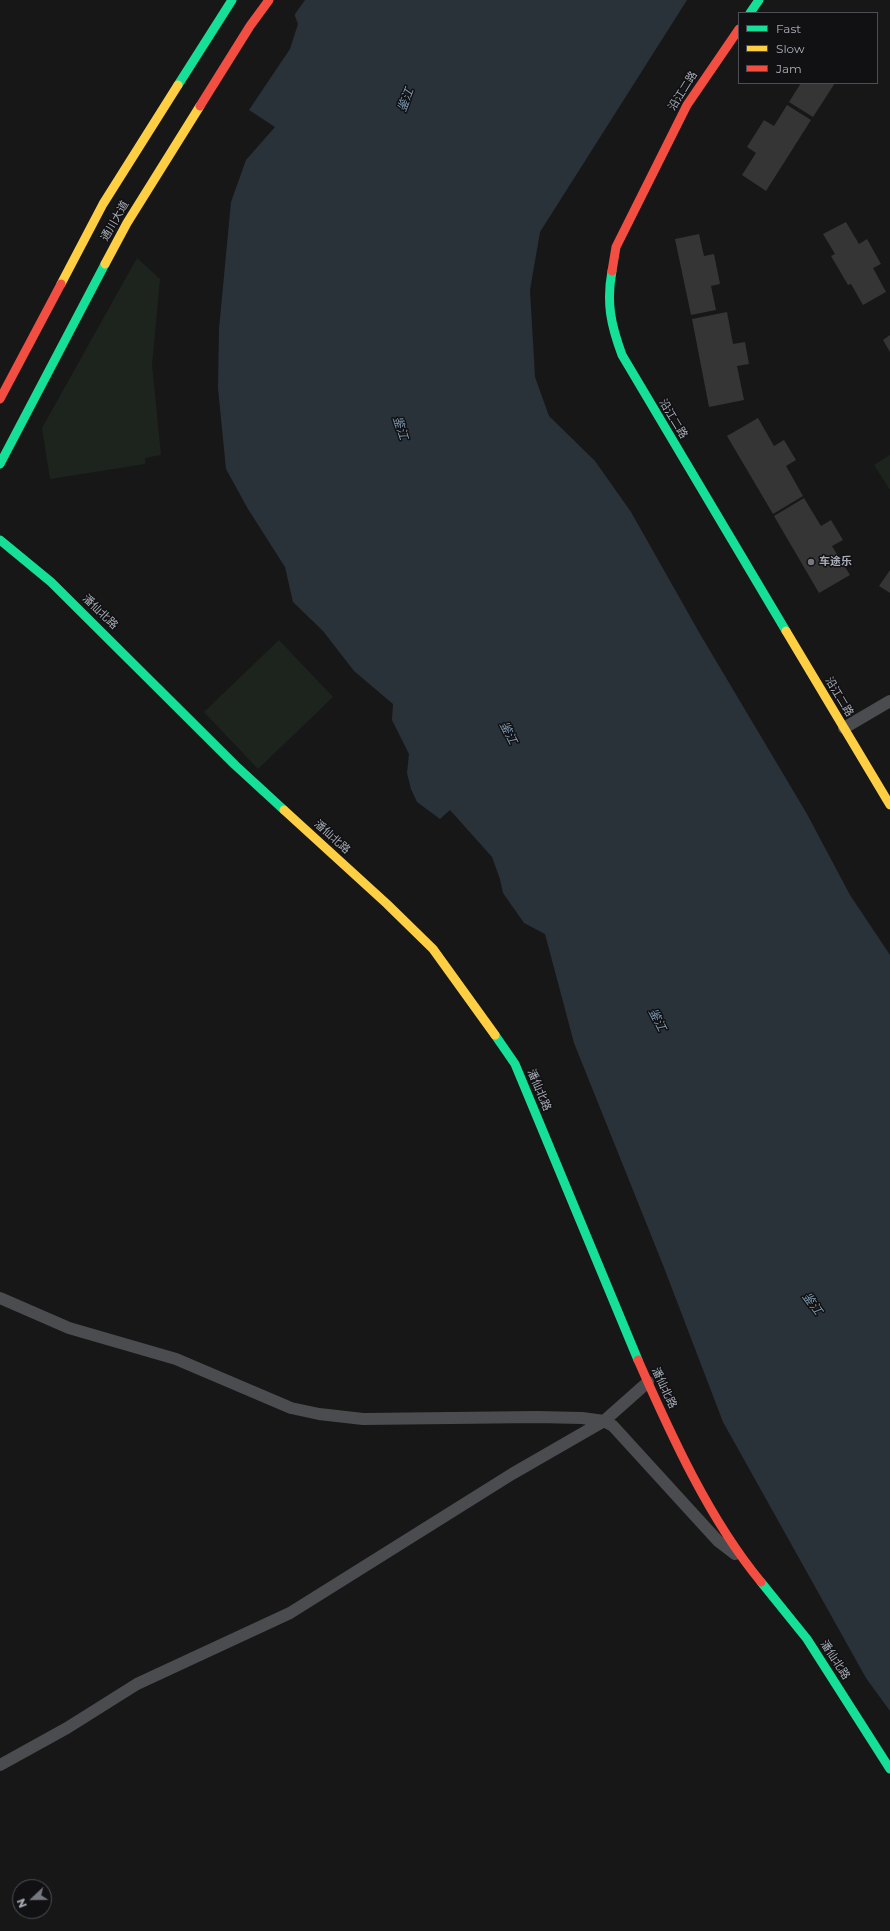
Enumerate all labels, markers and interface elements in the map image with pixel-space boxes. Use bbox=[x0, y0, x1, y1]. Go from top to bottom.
legend bbox=[738, 12, 878, 84]
text: Fast bbox=[776, 21, 801, 36]
text: Slow bbox=[776, 41, 805, 56]
text: Jam bbox=[776, 61, 802, 76]
street label: 沿江二路 bbox=[666, 69, 700, 113]
water label: 鉴江 bbox=[395, 86, 417, 114]
street label: 通川大道 bbox=[98, 199, 132, 243]
street label: 沿江二路 bbox=[656, 397, 690, 441]
water label: 鉴江 bbox=[389, 414, 411, 442]
place label: 车途乐 bbox=[819, 555, 852, 569]
marker: 车途乐 bbox=[806, 557, 816, 567]
street label: 潘仙北路 bbox=[80, 592, 120, 632]
street label: 沿江二路 bbox=[822, 675, 856, 719]
water label: 鉴江 bbox=[496, 719, 520, 747]
street label: 潘仙北路 bbox=[311, 817, 353, 857]
water label: 鉴江 bbox=[645, 1006, 669, 1034]
street label: 潘仙北路 bbox=[524, 1067, 554, 1113]
water label: 鉴江 bbox=[799, 1290, 825, 1318]
street label: 潘仙北路 bbox=[649, 1365, 679, 1411]
street label: 潘仙北路 bbox=[817, 1638, 853, 1682]
north arrow bbox=[12, 1879, 52, 1919]
text: N bbox=[14, 1896, 30, 1910]

